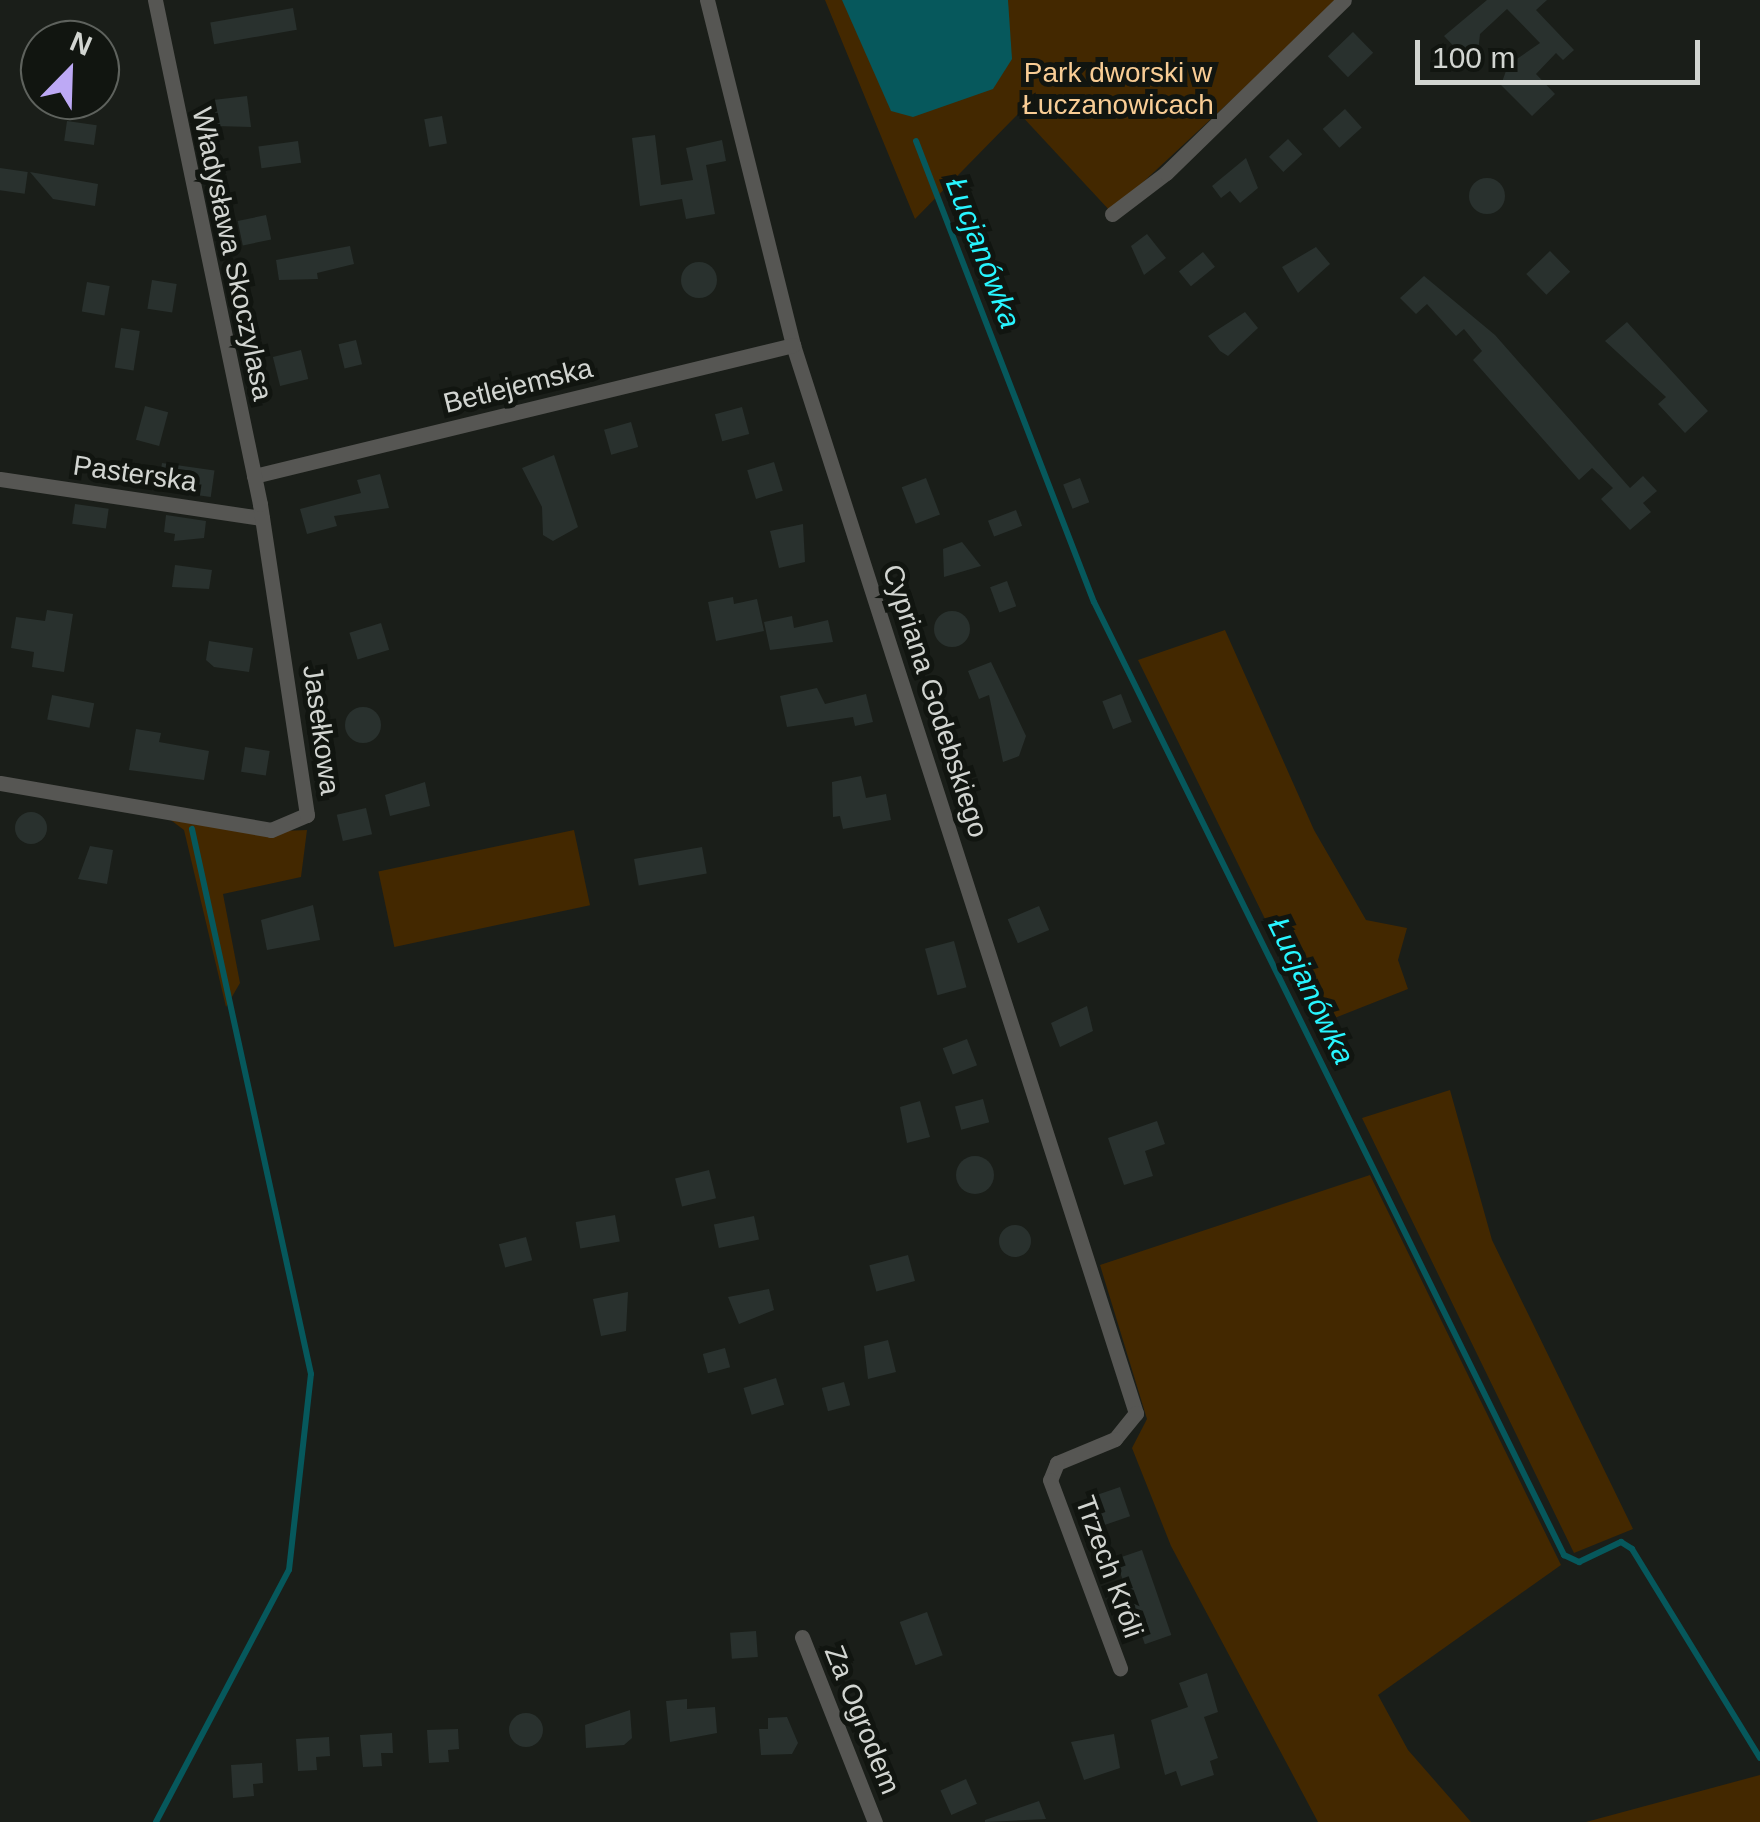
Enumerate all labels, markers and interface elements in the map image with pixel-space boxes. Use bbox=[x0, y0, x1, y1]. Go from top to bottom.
north arrow bbox=[20, 20, 120, 120]
scale bar bbox=[1420, 20, 1705, 82]
text: N bbox=[66, 26, 96, 62]
text: 100 m bbox=[1432, 41, 1515, 74]
park label: Park dworski w Łuczanowicach bbox=[1022, 56, 1214, 122]
street label: Władysława Skoczylasa bbox=[185, 104, 279, 404]
water label: Łucjanówka bbox=[938, 173, 1028, 333]
street label: Betlejemska bbox=[440, 351, 596, 421]
street label: Pasterska bbox=[71, 449, 199, 499]
street label: Cypriana Godebskiego bbox=[875, 560, 995, 842]
street label: Jasełkowa bbox=[295, 663, 347, 797]
water label: Łucjanówka bbox=[1260, 912, 1362, 1070]
street label: Trzech Króli bbox=[1068, 1492, 1150, 1642]
street label: Za Ogrodem bbox=[817, 1641, 907, 1799]

